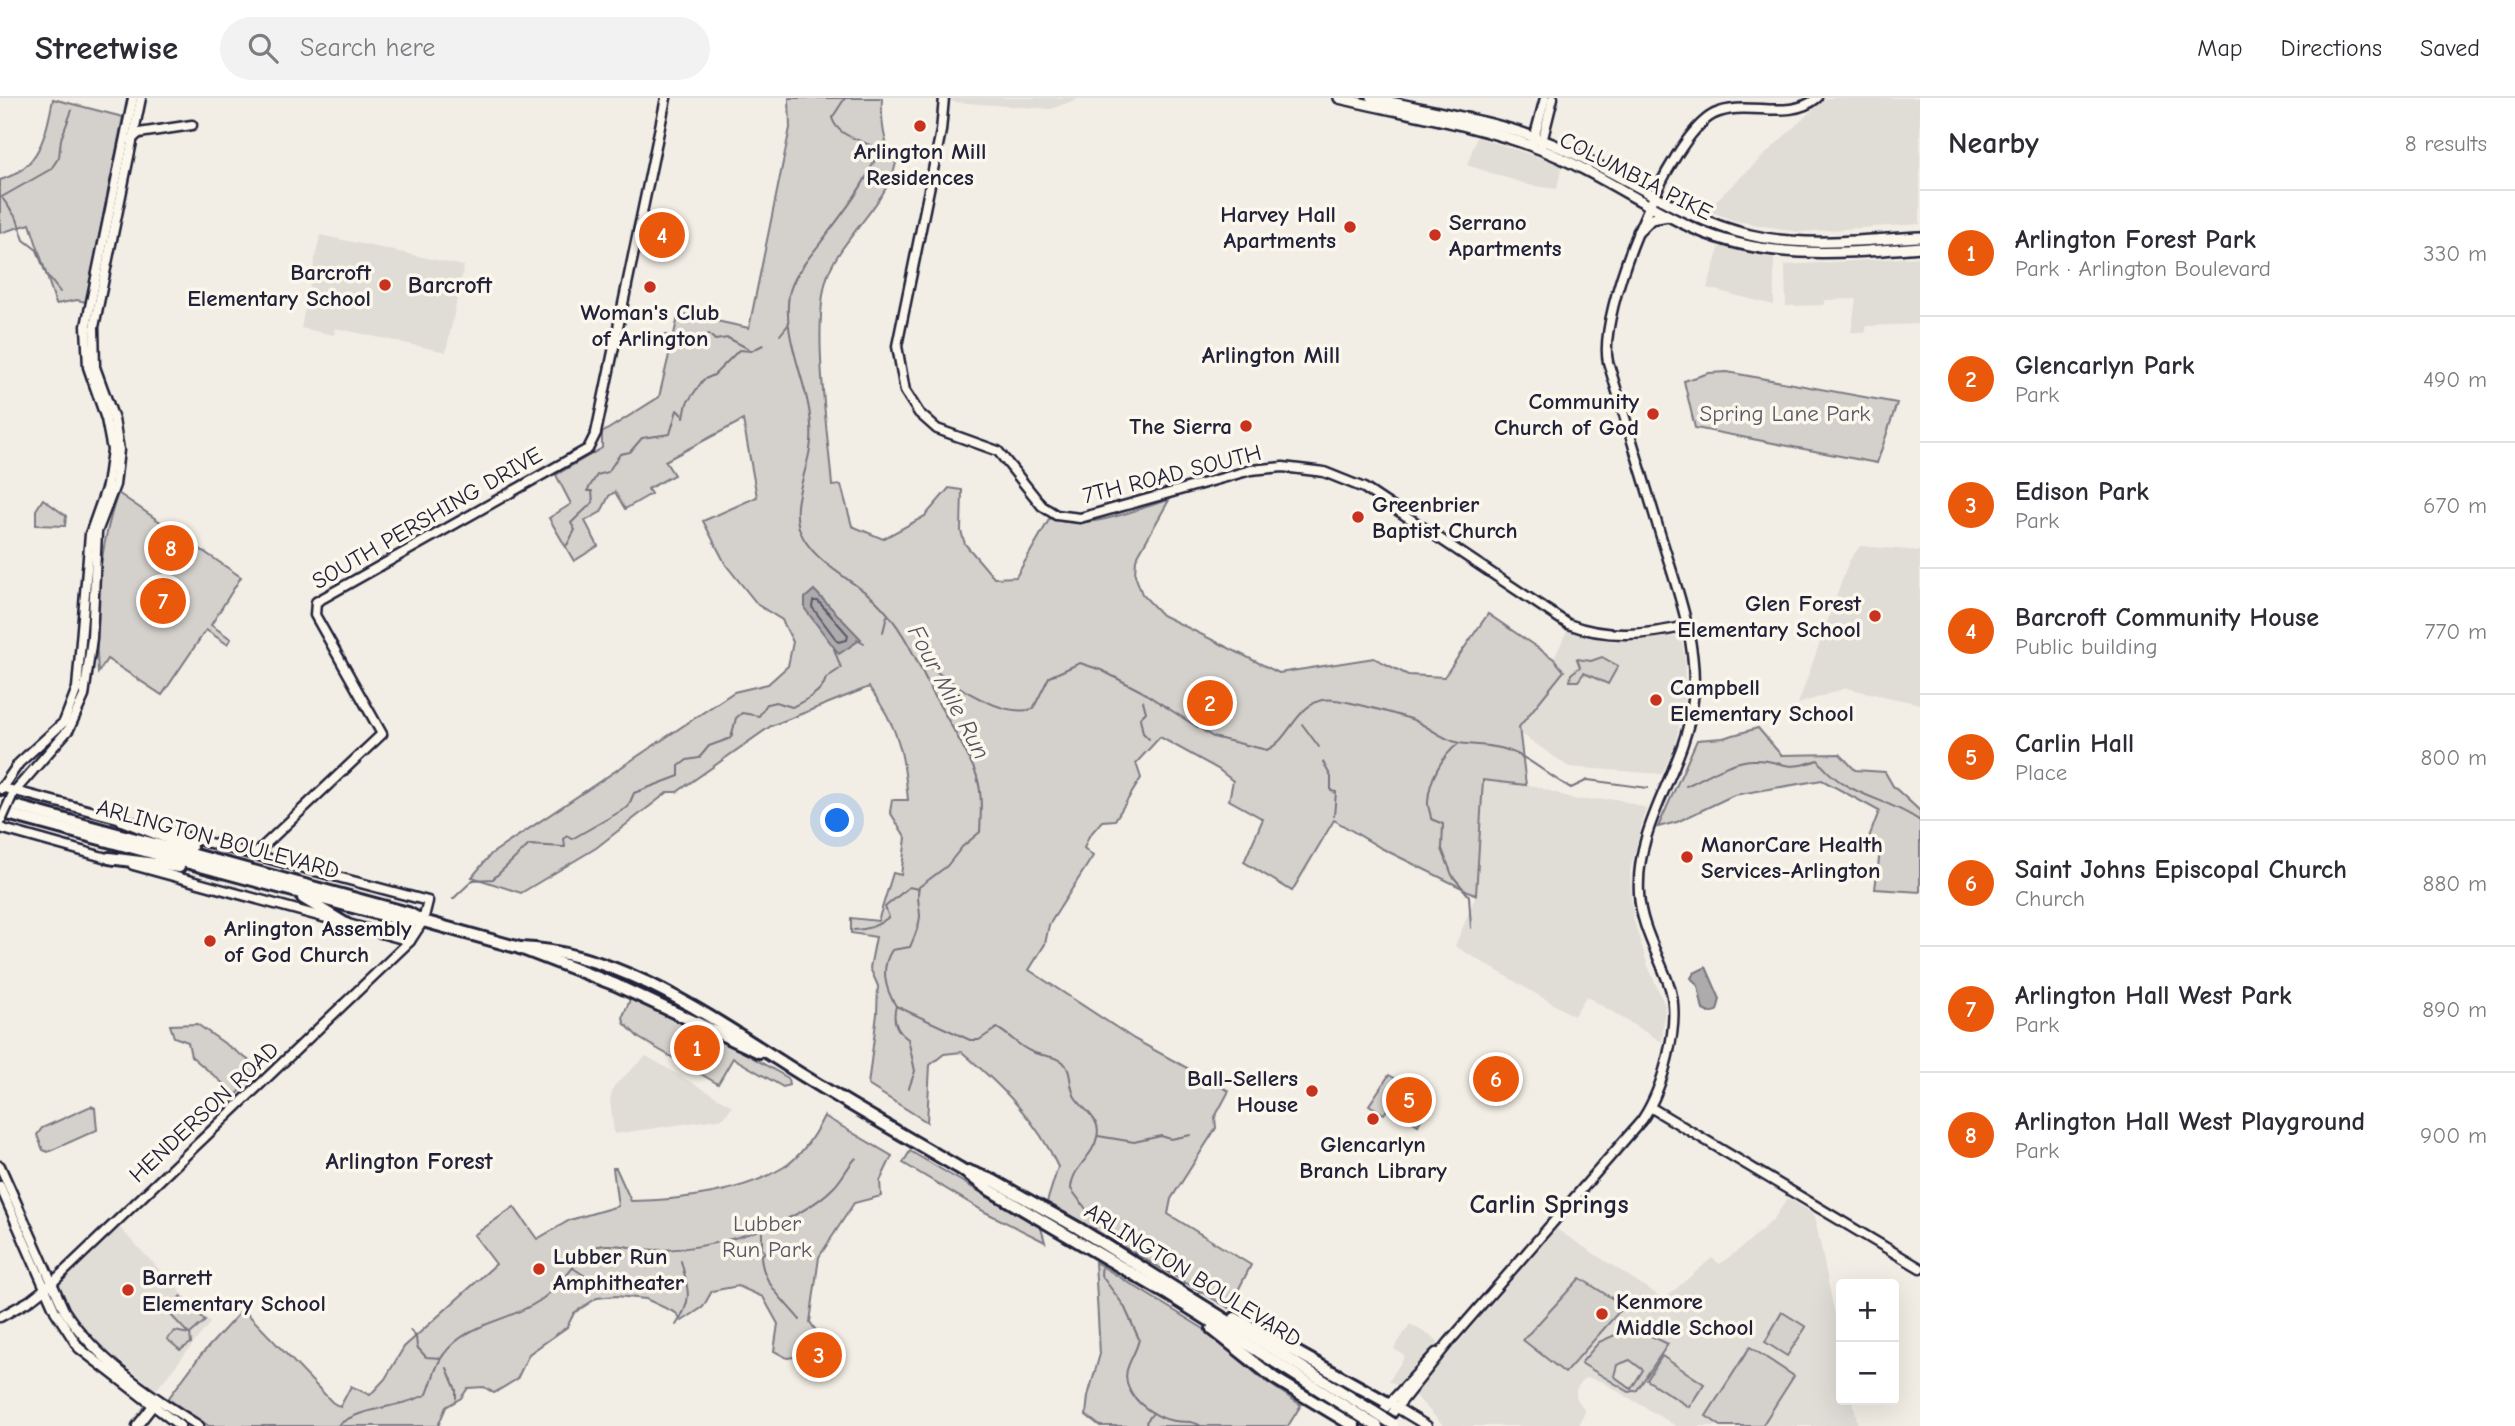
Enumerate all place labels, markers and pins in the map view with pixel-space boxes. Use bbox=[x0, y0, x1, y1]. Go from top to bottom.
marker: Arlington Mill Residences bbox=[912, 118, 928, 134]
place label: Arlington Mill Residences bbox=[854, 138, 986, 191]
place label: Harvey Hall Apartments bbox=[1220, 201, 1336, 254]
pin: 4 bbox=[639, 209, 685, 261]
place label: Serrano Apartments bbox=[1449, 209, 1562, 262]
marker: Harvey Hall Apartments bbox=[1342, 219, 1358, 235]
marker: Serrano Apartments bbox=[1427, 227, 1443, 243]
place label: Barcroft Elementary School bbox=[187, 259, 371, 312]
marker: Barcroft Elementary School bbox=[377, 277, 393, 293]
marker: Woman's Club of Arlington bbox=[642, 279, 658, 295]
place label: Woman's Club of Arlington bbox=[581, 299, 719, 352]
place label: Community Church of God bbox=[1494, 388, 1639, 441]
marker: Community Church of God bbox=[1645, 406, 1661, 422]
place label: The Sierra bbox=[1129, 413, 1232, 440]
marker: The Sierra bbox=[1238, 418, 1254, 434]
place label: Greenbrier Baptist Church bbox=[1372, 491, 1518, 544]
marker: Greenbrier Baptist Church bbox=[1350, 509, 1366, 525]
pin: 8 bbox=[148, 522, 194, 574]
pin: 7 bbox=[140, 575, 186, 627]
place label: Glen Forest Elementary School bbox=[1677, 590, 1861, 643]
marker: Glen Forest Elementary School bbox=[1867, 608, 1883, 624]
place label: Campbell Elementary School bbox=[1670, 674, 1854, 727]
pin: 2 bbox=[1187, 677, 1233, 729]
marker: Campbell Elementary School bbox=[1648, 692, 1664, 708]
place label: ManorCare Health Services-Arlington bbox=[1701, 831, 1883, 884]
marker: ManorCare Health Services-Arlington bbox=[1679, 849, 1695, 865]
place label: Arlington Assembly of God Church bbox=[224, 915, 412, 968]
marker: Arlington Assembly of God Church bbox=[202, 933, 218, 949]
pin: 1 bbox=[674, 1022, 720, 1074]
pin: 6 bbox=[1473, 1053, 1519, 1105]
place label: Ball-Sellers House bbox=[1187, 1065, 1298, 1118]
pin: 5 bbox=[1386, 1074, 1432, 1126]
marker: Ball-Sellers House bbox=[1304, 1083, 1320, 1099]
marker: Glencarlyn Branch Library bbox=[1365, 1111, 1381, 1127]
place label: Glencarlyn Branch Library bbox=[1299, 1131, 1447, 1184]
place label: Lubber Run Amphitheater bbox=[553, 1243, 685, 1296]
marker: Lubber Run Amphitheater bbox=[531, 1261, 547, 1277]
place label: Barrett Elementary School bbox=[142, 1264, 326, 1317]
marker: Barrett Elementary School bbox=[120, 1282, 136, 1298]
place label: Kenmore Middle School bbox=[1616, 1288, 1754, 1341]
marker: Kenmore Middle School bbox=[1594, 1306, 1610, 1322]
pin: 3 bbox=[796, 1329, 842, 1381]

